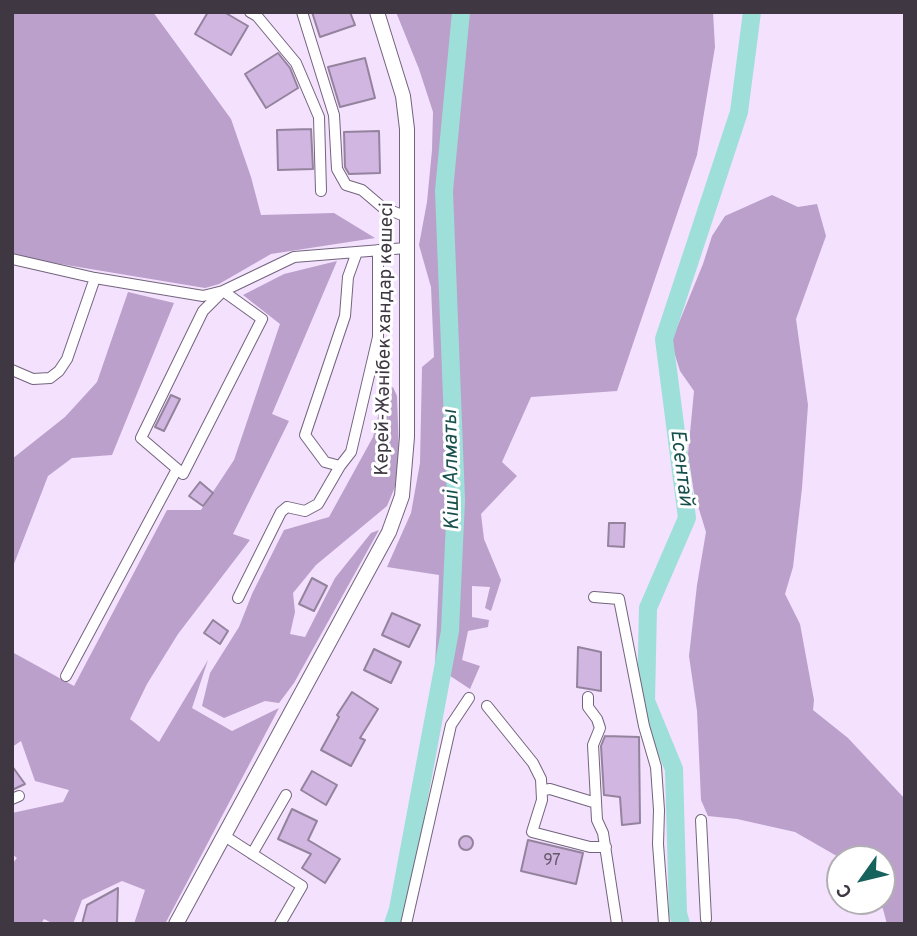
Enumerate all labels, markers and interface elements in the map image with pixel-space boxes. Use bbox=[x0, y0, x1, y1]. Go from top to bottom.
street label: Керей-Жәнібек хандар көшесі bbox=[372, 202, 400, 476]
water label: Кіші Алматы bbox=[439, 409, 467, 531]
water label: Есентай bbox=[663, 428, 697, 508]
north arrow bbox=[826, 845, 896, 915]
house number: 97 bbox=[543, 852, 561, 872]
text: С bbox=[832, 879, 859, 902]

